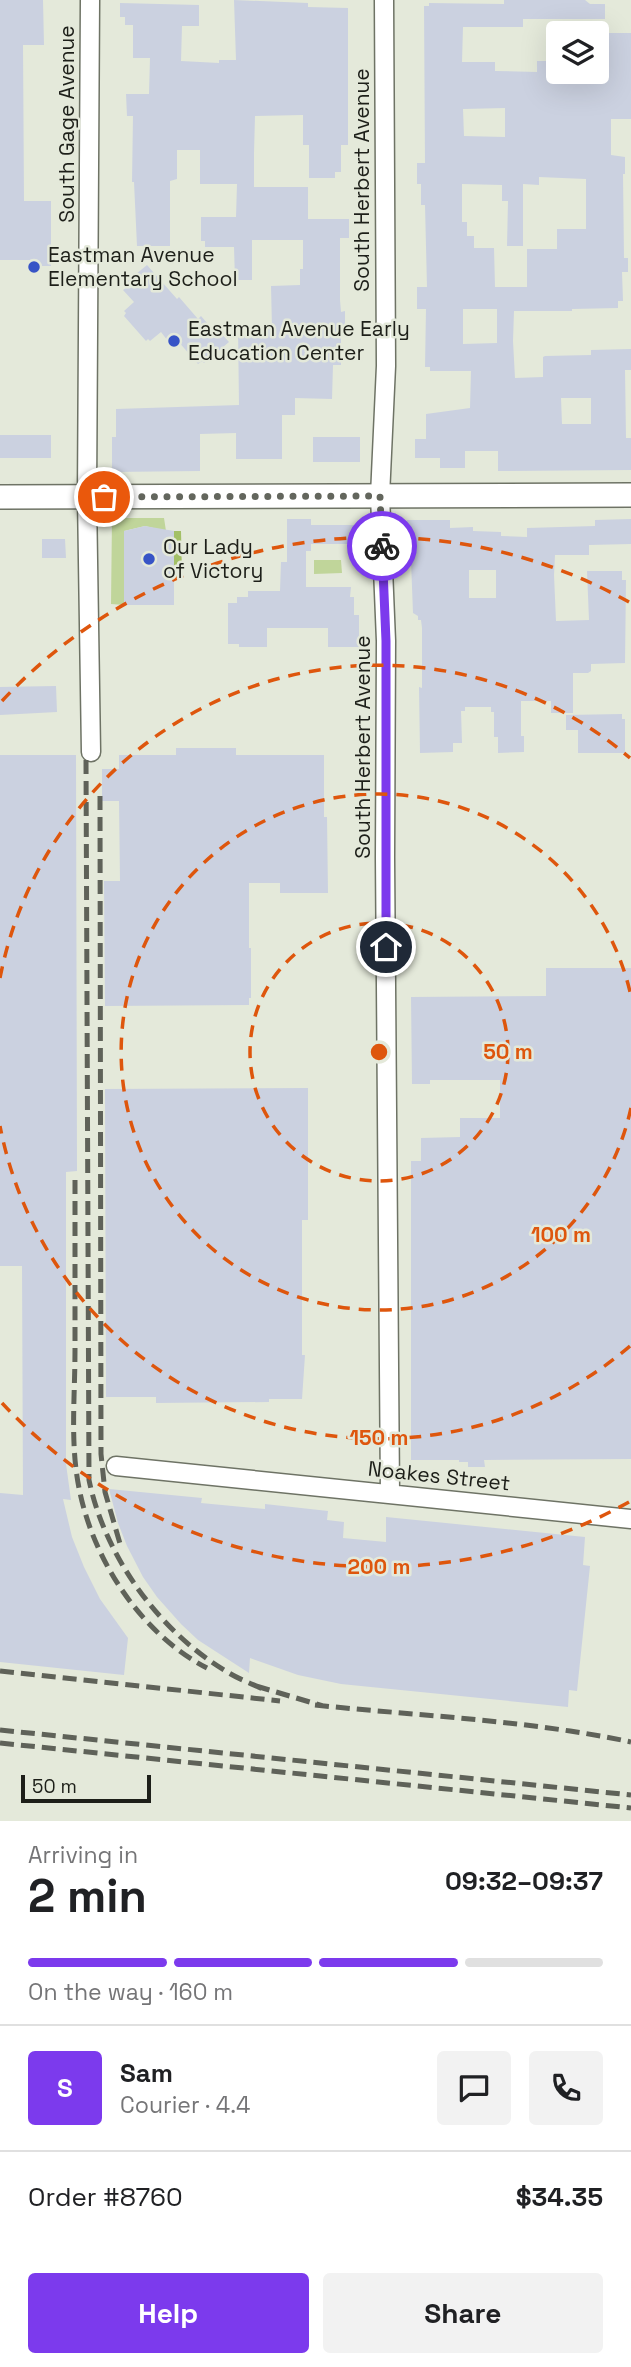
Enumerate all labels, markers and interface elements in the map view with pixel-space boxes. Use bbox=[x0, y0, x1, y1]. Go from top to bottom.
map controls bbox=[546, 21, 609, 84]
button: layers bbox=[546, 21, 609, 84]
street label: South Gage Avenue bbox=[53, 25, 80, 223]
street label: South Herbert Avenue bbox=[348, 68, 375, 292]
place label: Eastman Avenue Elementary School bbox=[48, 241, 238, 292]
marker: Eastman Avenue Elementary School bbox=[26, 259, 42, 275]
place label: Eastman Avenue Early Education Center bbox=[188, 315, 410, 366]
marker: Eastman Avenue Early Education Center bbox=[166, 333, 182, 349]
pin bbox=[74, 467, 134, 527]
icon: bag bbox=[85, 478, 123, 516]
courier bbox=[347, 511, 417, 581]
icon: bike bbox=[363, 527, 401, 565]
place label: Our Lady of Victory bbox=[163, 533, 263, 584]
marker: Our Lady of Victory bbox=[141, 551, 157, 567]
street label: South Herbert Avenue bbox=[349, 635, 376, 859]
pin bbox=[356, 917, 416, 977]
icon: home bbox=[367, 928, 405, 966]
text: 50 m bbox=[483, 1038, 533, 1065]
centre of rings bbox=[367, 1040, 391, 1064]
text: 100 m bbox=[531, 1221, 591, 1248]
text: 150 m bbox=[350, 1424, 408, 1451]
street label: Noakes Street bbox=[367, 1455, 511, 1496]
text: 200 m bbox=[348, 1553, 410, 1580]
scale bar bbox=[21, 1772, 150, 1804]
text: 50 m bbox=[32, 1774, 77, 1799]
text: Arriving in bbox=[28, 1840, 138, 1870]
text: 09:32–09:37 bbox=[445, 1864, 603, 1898]
text: 2 min bbox=[28, 1867, 147, 1925]
text: On the way · 160 m bbox=[28, 1977, 233, 2007]
button: chat bbox=[437, 2051, 511, 2125]
button: phone bbox=[529, 2051, 603, 2125]
text: Sam bbox=[120, 2056, 173, 2090]
text: S bbox=[57, 2071, 73, 2105]
text: Courier · 4.4 bbox=[120, 2090, 250, 2120]
text: Order #8760 bbox=[28, 2180, 183, 2214]
text: $34.35 bbox=[516, 2180, 603, 2214]
button: Help bbox=[28, 2273, 309, 2353]
button: Share bbox=[323, 2273, 603, 2353]

